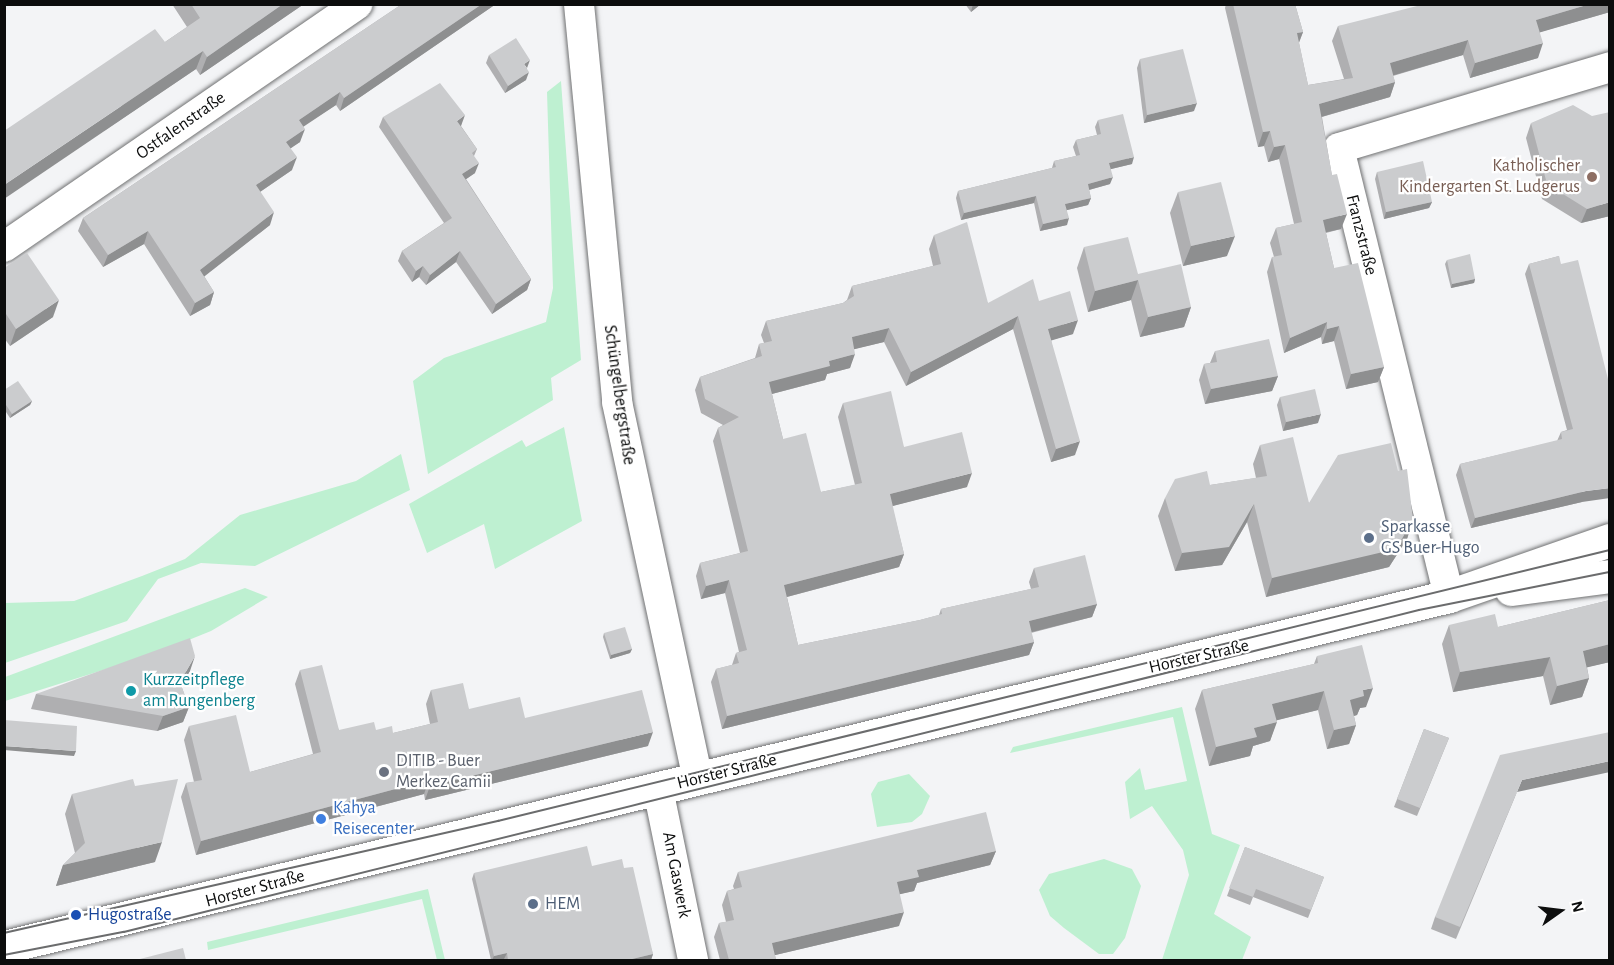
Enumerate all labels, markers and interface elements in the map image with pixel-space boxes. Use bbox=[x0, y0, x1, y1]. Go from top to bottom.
street label: Ostfalenstraße bbox=[132, 87, 230, 165]
place label: Katholischer Kindergarten St. Ludgerus bbox=[1399, 156, 1580, 198]
marker: Katholischer Kindergarten St. Ludgerus bbox=[1585, 170, 1599, 184]
street label: Franzstraße bbox=[1341, 192, 1381, 278]
street label: Schüngelbergstraße bbox=[598, 324, 640, 466]
place label: Sparkasse GS Buer-Hugo bbox=[1381, 517, 1479, 560]
marker: Sparkasse GS Buer-Hugo bbox=[1362, 531, 1376, 545]
street label: Horster Straße bbox=[1147, 635, 1251, 679]
place label: Kurzzeitpflege am Rungenberg bbox=[143, 670, 255, 712]
marker: Kurzzeitpflege am Rungenberg bbox=[124, 684, 138, 698]
street label: Horster Straße bbox=[675, 749, 779, 795]
place label: DITIB - Buer Merkez Camii bbox=[396, 751, 491, 794]
marker: DITIB - Buer Merkez Camii bbox=[377, 765, 391, 779]
place label: Kahya Reisecenter bbox=[333, 798, 414, 840]
marker: Kahya Reisecenter bbox=[314, 812, 328, 826]
street label: Am Gaswerk bbox=[657, 830, 695, 920]
street label: Horster Straße bbox=[203, 865, 307, 913]
north arrow bbox=[1530, 881, 1590, 941]
place label: HEM bbox=[545, 893, 580, 915]
marker: HEM bbox=[526, 897, 540, 911]
text: N bbox=[1568, 899, 1587, 914]
place label: Hugostraße bbox=[88, 904, 172, 926]
marker: Hugostraße bbox=[69, 908, 83, 922]

